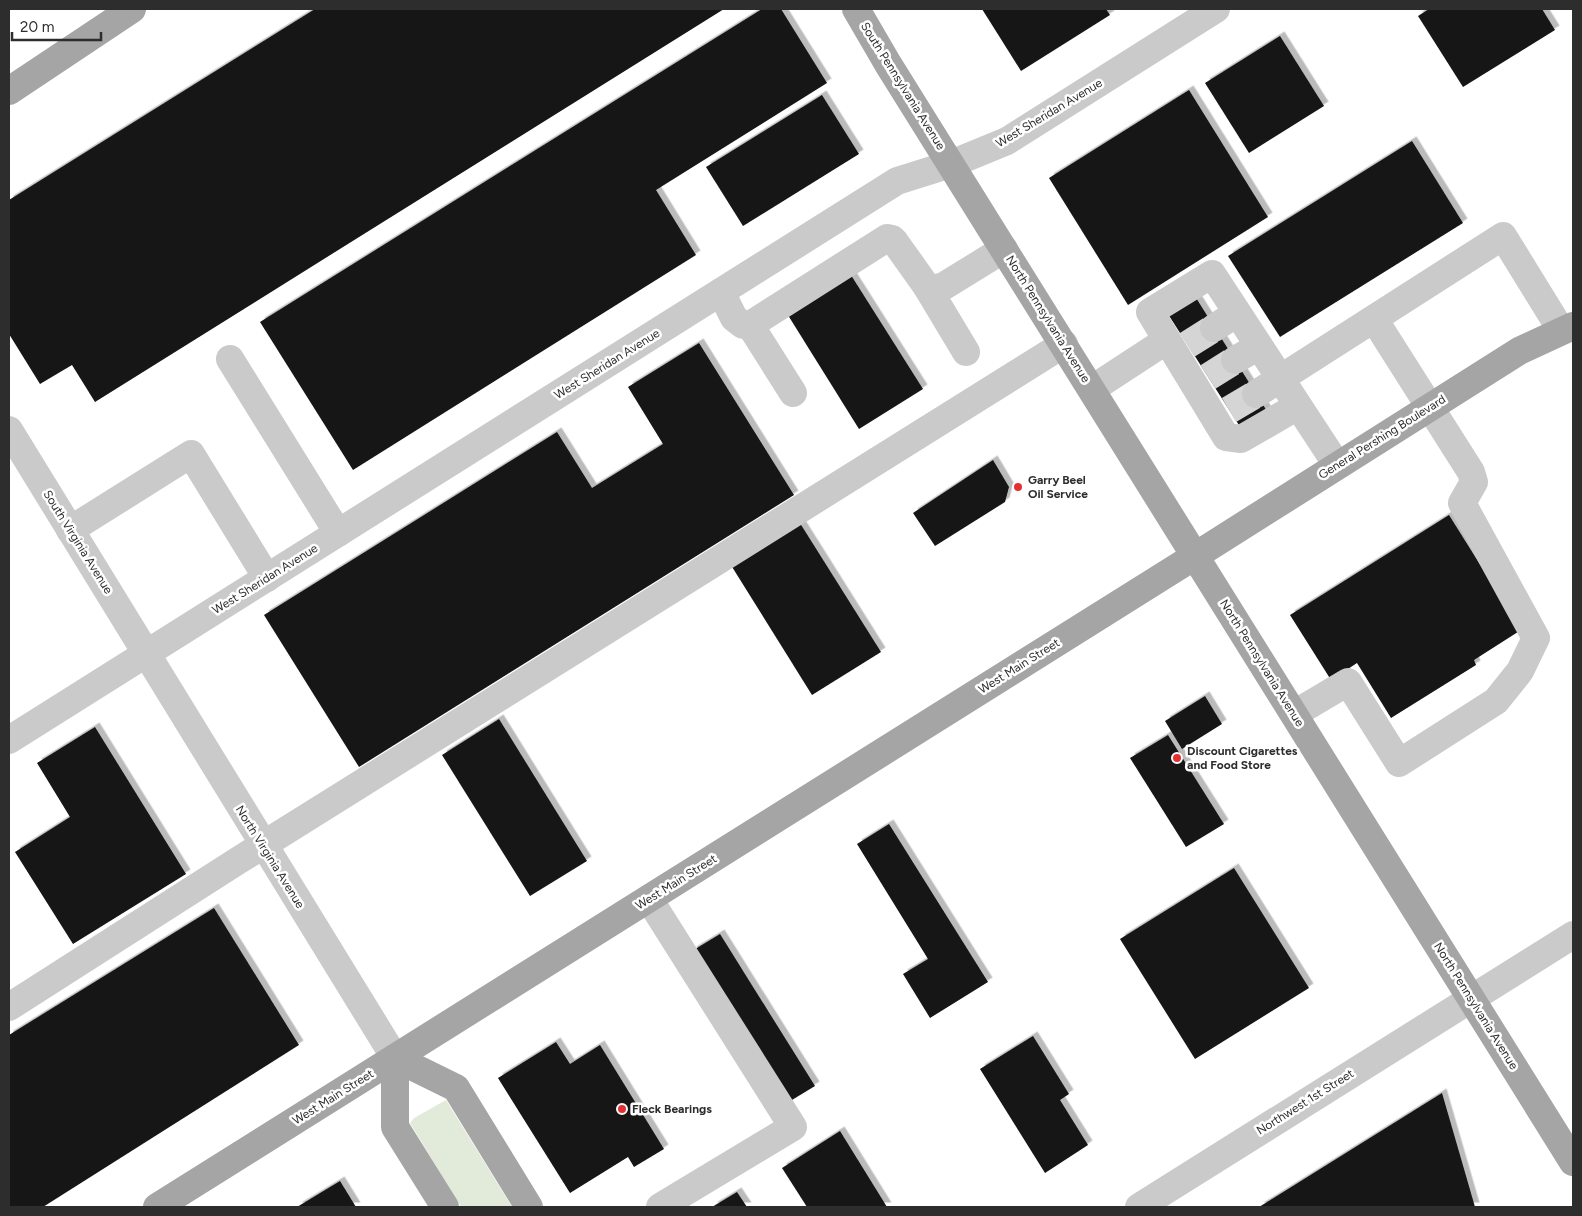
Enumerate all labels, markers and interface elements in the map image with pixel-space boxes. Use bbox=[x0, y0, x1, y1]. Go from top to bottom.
scale bar bbox=[12, 10, 101, 42]
text: 20 m bbox=[20, 18, 54, 36]
street label: South Pennsylvania Avenue bbox=[858, 20, 948, 153]
street label: West Sheridan Avenue bbox=[993, 75, 1105, 150]
street label: North Pennsylvania Avenue bbox=[1003, 253, 1093, 385]
street label: West Sheridan Avenue bbox=[552, 326, 663, 402]
street label: General Pershing Boulevard bbox=[1316, 392, 1448, 482]
place label: Garry Beel Oil Service bbox=[1028, 473, 1088, 501]
marker: Garry Beel Oil Service bbox=[1012, 481, 1024, 493]
street label: South Virginia Avenue bbox=[40, 488, 116, 597]
street label: West Sheridan Avenue bbox=[210, 541, 321, 617]
street label: North Pennsylvania Avenue bbox=[1217, 597, 1307, 729]
street label: West Main Street bbox=[976, 635, 1063, 697]
place label: Discount Cigarettes and Food Store bbox=[1187, 744, 1298, 772]
marker: Discount Cigarettes and Food Store bbox=[1171, 752, 1183, 764]
street label: North Virginia Avenue bbox=[233, 803, 308, 911]
street label: West Main Street bbox=[633, 851, 720, 913]
street label: North Pennsylvania Avenue bbox=[1431, 940, 1521, 1072]
street label: West Main Street bbox=[290, 1066, 377, 1128]
street label: Northwest 1st Street bbox=[1254, 1066, 1357, 1138]
place label: Fleck Bearings bbox=[632, 1102, 712, 1116]
marker: Fleck Bearings bbox=[616, 1103, 628, 1115]

